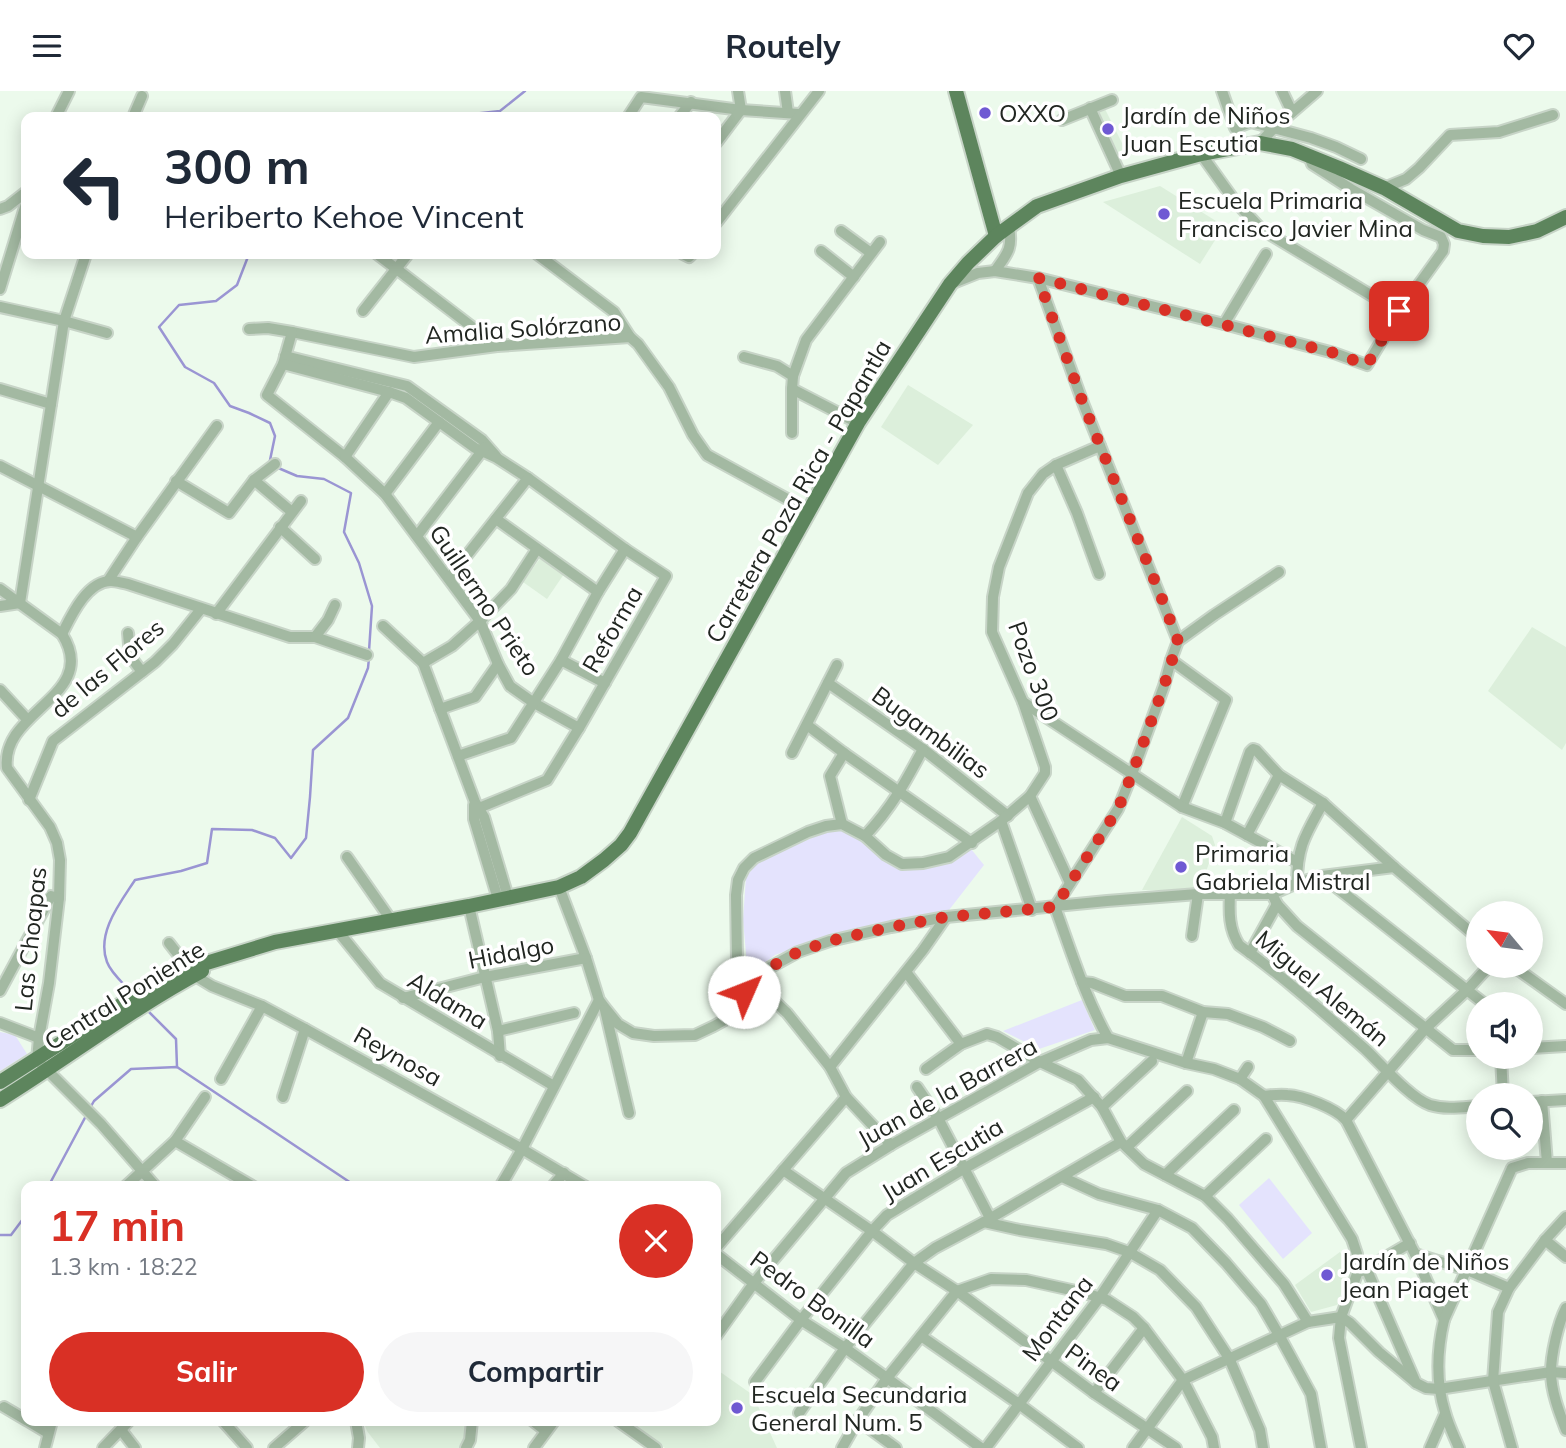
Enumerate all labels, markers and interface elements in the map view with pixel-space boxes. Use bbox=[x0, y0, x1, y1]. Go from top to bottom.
text: Routely bbox=[725, 26, 841, 66]
icon: menu bbox=[28, 27, 66, 65]
icon: heart bbox=[1500, 27, 1538, 65]
place label: OXXO bbox=[999, 98, 1066, 128]
place label: Jardín de Niños Juan Escutia bbox=[1122, 100, 1290, 158]
marker: OXXO bbox=[977, 105, 993, 121]
marker: Jardín de Niños Juan Escutia bbox=[1100, 121, 1116, 137]
text: 300 m bbox=[164, 135, 310, 196]
icon: left bbox=[49, 140, 140, 231]
place label: Escuela Primaria Francisco Javier Mina bbox=[1178, 185, 1413, 243]
text: Heriberto Kehoe Vincent bbox=[164, 196, 524, 236]
marker: Escuela Primaria Francisco Javier Mina bbox=[1156, 206, 1172, 222]
pin bbox=[1369, 281, 1429, 341]
icon: arrive bbox=[1380, 292, 1418, 330]
street label: Amalia Solórzano bbox=[424, 306, 622, 350]
street label: Carretera Poza Rica - Papantla bbox=[699, 334, 897, 648]
street label: Guillermo Prieto bbox=[423, 519, 547, 681]
street label: Reforma bbox=[575, 580, 649, 678]
street label: de las Flores bbox=[44, 612, 170, 724]
street label: Pozo 300 bbox=[1002, 617, 1066, 725]
street label: Bugambilias bbox=[866, 679, 996, 785]
place label: Primaria Gabriela Mistral bbox=[1195, 838, 1370, 896]
marker: Primaria Gabriela Mistral bbox=[1173, 859, 1189, 875]
street label: Las Choapas bbox=[8, 865, 52, 1013]
north arrow bbox=[1466, 901, 1544, 978]
map controls bbox=[1466, 901, 1543, 1160]
street label: Miguel Alemán bbox=[1250, 923, 1396, 1053]
street label: Hidalgo bbox=[466, 929, 556, 975]
street label: Central Poniente bbox=[38, 934, 210, 1056]
position arrow bbox=[707, 955, 781, 1029]
street label: Aldama bbox=[403, 965, 493, 1035]
button: sound bbox=[1466, 992, 1543, 1069]
street label: Reynosa bbox=[349, 1020, 447, 1092]
street label: Juan de la Barrera bbox=[852, 1030, 1042, 1154]
button: search bbox=[1466, 1083, 1543, 1160]
street label: Juan Escutia bbox=[876, 1111, 1008, 1207]
text: 17 min bbox=[49, 1199, 185, 1252]
button: close bbox=[619, 1204, 693, 1278]
street label: Pedro Bonilla bbox=[745, 1244, 881, 1354]
place label: Jardín de Niños Jean Piaget bbox=[1341, 1246, 1509, 1304]
text: 1.3 km · 18:22 bbox=[49, 1252, 198, 1281]
marker: Jardín de Niños Jean Piaget bbox=[1319, 1267, 1335, 1283]
street label: Montana bbox=[1015, 1269, 1099, 1367]
button: Salir bbox=[49, 1332, 364, 1412]
button: Compartir bbox=[378, 1332, 693, 1412]
street label: Pinea bbox=[1060, 1336, 1128, 1398]
place label: Escuela Secundaria General Num. 5 bbox=[751, 1379, 967, 1437]
marker: Escuela Secundaria General Num. 5 bbox=[729, 1400, 745, 1416]

